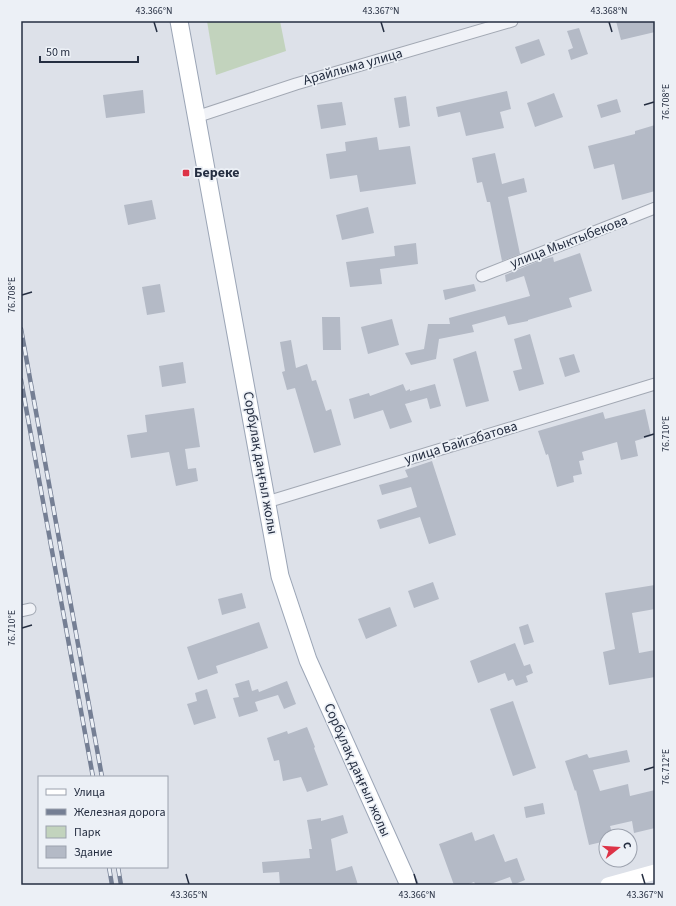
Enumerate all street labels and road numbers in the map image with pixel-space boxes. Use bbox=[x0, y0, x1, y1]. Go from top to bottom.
street label: Арайлыма улица bbox=[301, 43, 405, 91]
street label: улица Мыктыбекова bbox=[507, 210, 631, 274]
street label: Сорбұлақ даңғыл жолы bbox=[238, 390, 282, 536]
street label: улица Байгабатова bbox=[402, 416, 520, 470]
street label: Сорбұлақ даңғыл жолы bbox=[318, 700, 396, 840]

